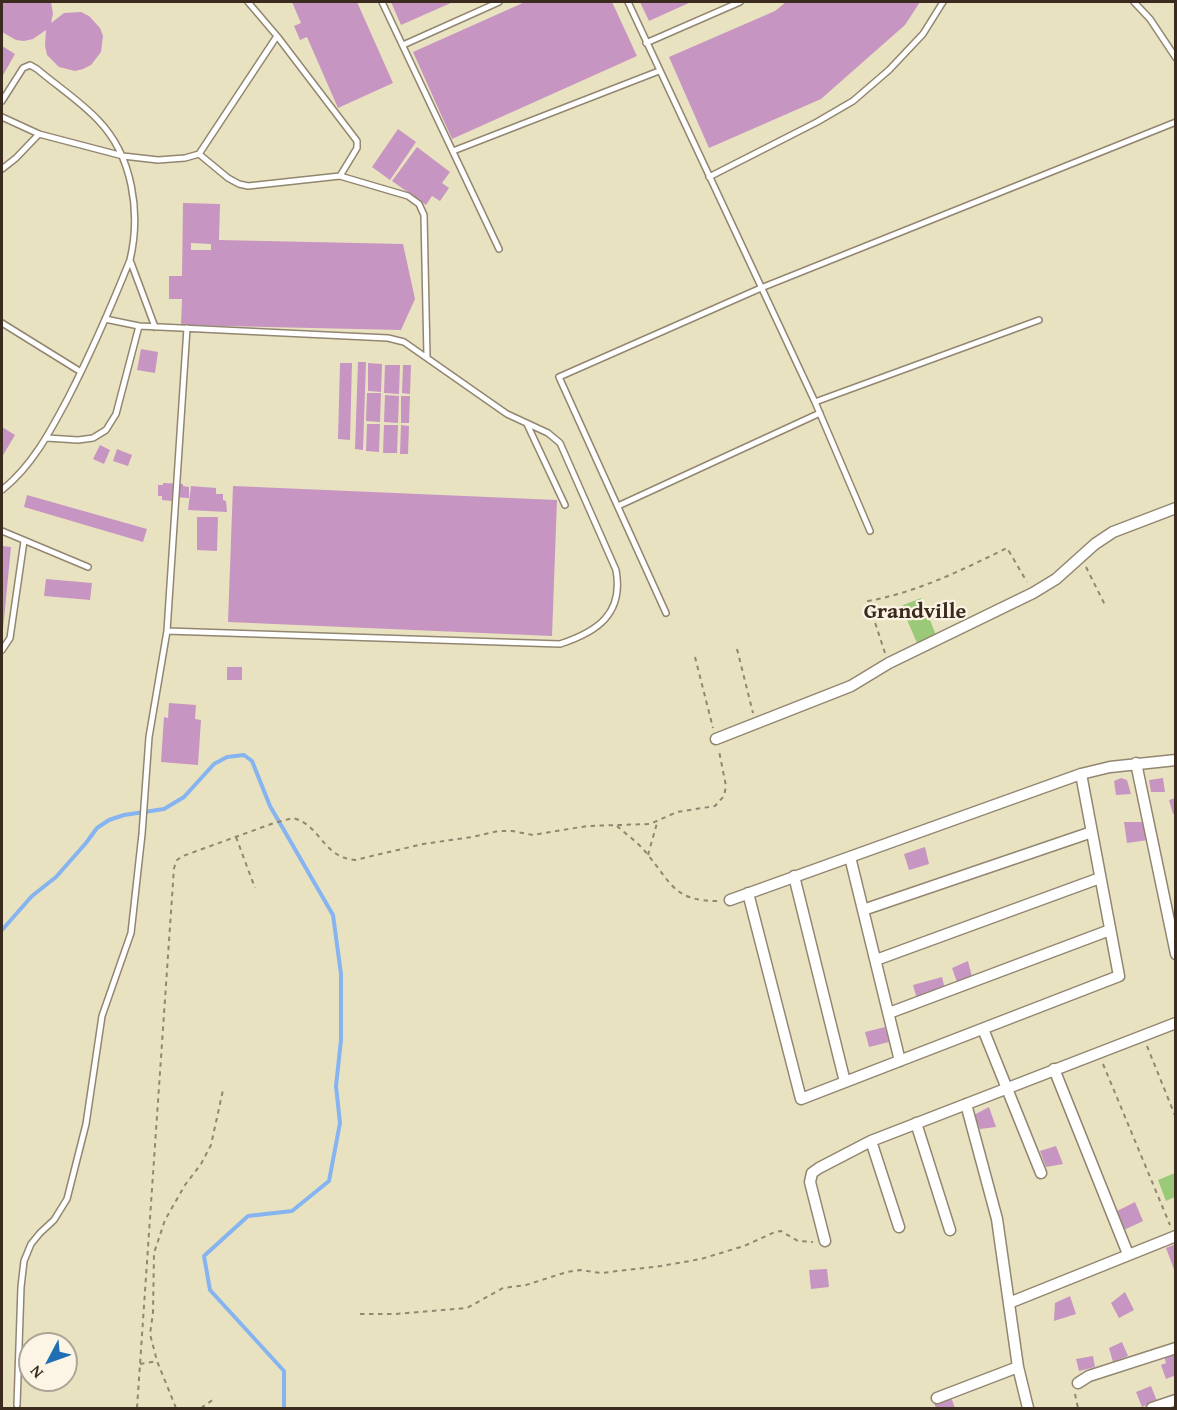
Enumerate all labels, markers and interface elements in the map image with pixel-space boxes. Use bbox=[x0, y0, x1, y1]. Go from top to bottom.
district label: Grandville bbox=[864, 599, 966, 625]
north arrow bbox=[18, 1332, 78, 1392]
text: N bbox=[23, 1361, 48, 1384]

